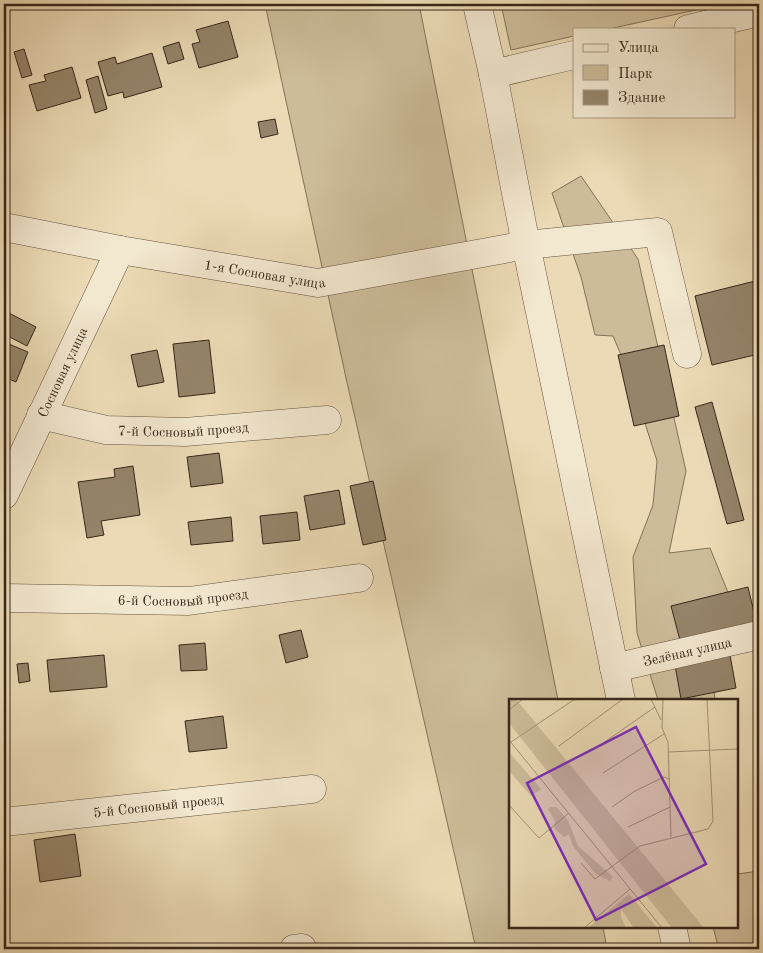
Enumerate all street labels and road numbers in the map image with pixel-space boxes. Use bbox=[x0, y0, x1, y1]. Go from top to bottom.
street label: 1-я Сосновая улица bbox=[203, 258, 327, 291]
street label: Сосновая улица bbox=[36, 325, 90, 420]
street label: 7-й Сосновый проезд bbox=[118, 421, 249, 440]
street label: 6-й Сосновый проезд bbox=[118, 587, 249, 609]
street label: Зелёная улица bbox=[642, 635, 733, 669]
street label: 5-й Сосновый проезд bbox=[93, 793, 224, 820]

